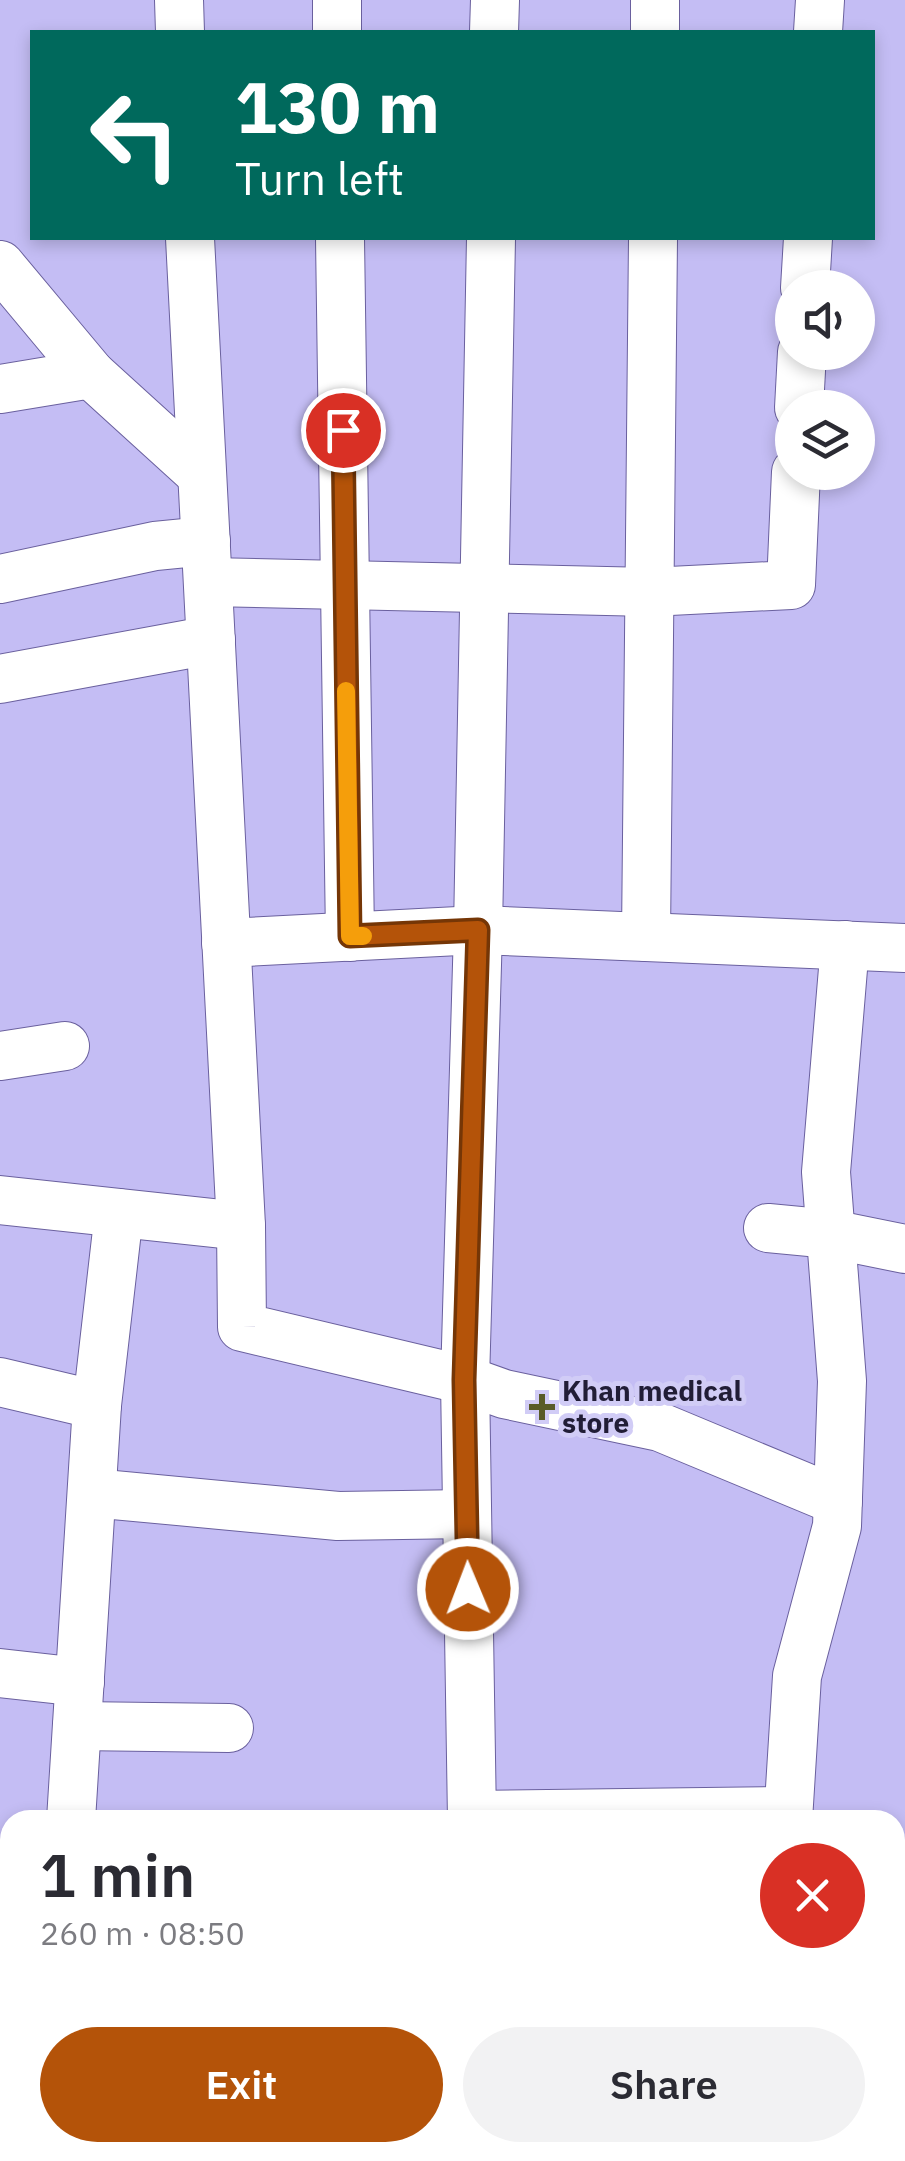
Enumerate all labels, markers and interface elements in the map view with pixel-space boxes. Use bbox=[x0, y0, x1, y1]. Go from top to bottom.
text: 130 m bbox=[235, 61, 440, 152]
icon: left bbox=[70, 70, 200, 200]
text: Turn left bbox=[235, 149, 404, 207]
map controls bbox=[775, 270, 875, 490]
button: sound bbox=[775, 270, 875, 370]
pin bbox=[301, 388, 386, 473]
button: layers bbox=[775, 390, 875, 490]
icon: arrive bbox=[316, 403, 371, 458]
place label: Khan medical store bbox=[562, 1372, 742, 1441]
marker: Khan medical store bbox=[531, 1396, 553, 1418]
position arrow bbox=[416, 1537, 520, 1641]
text: 1 min bbox=[40, 1835, 195, 1914]
button: close bbox=[760, 1843, 865, 1948]
text: 260 m · 08:50 bbox=[40, 1912, 245, 1954]
button: Exit bbox=[40, 2027, 443, 2142]
button: Share bbox=[463, 2027, 865, 2142]

